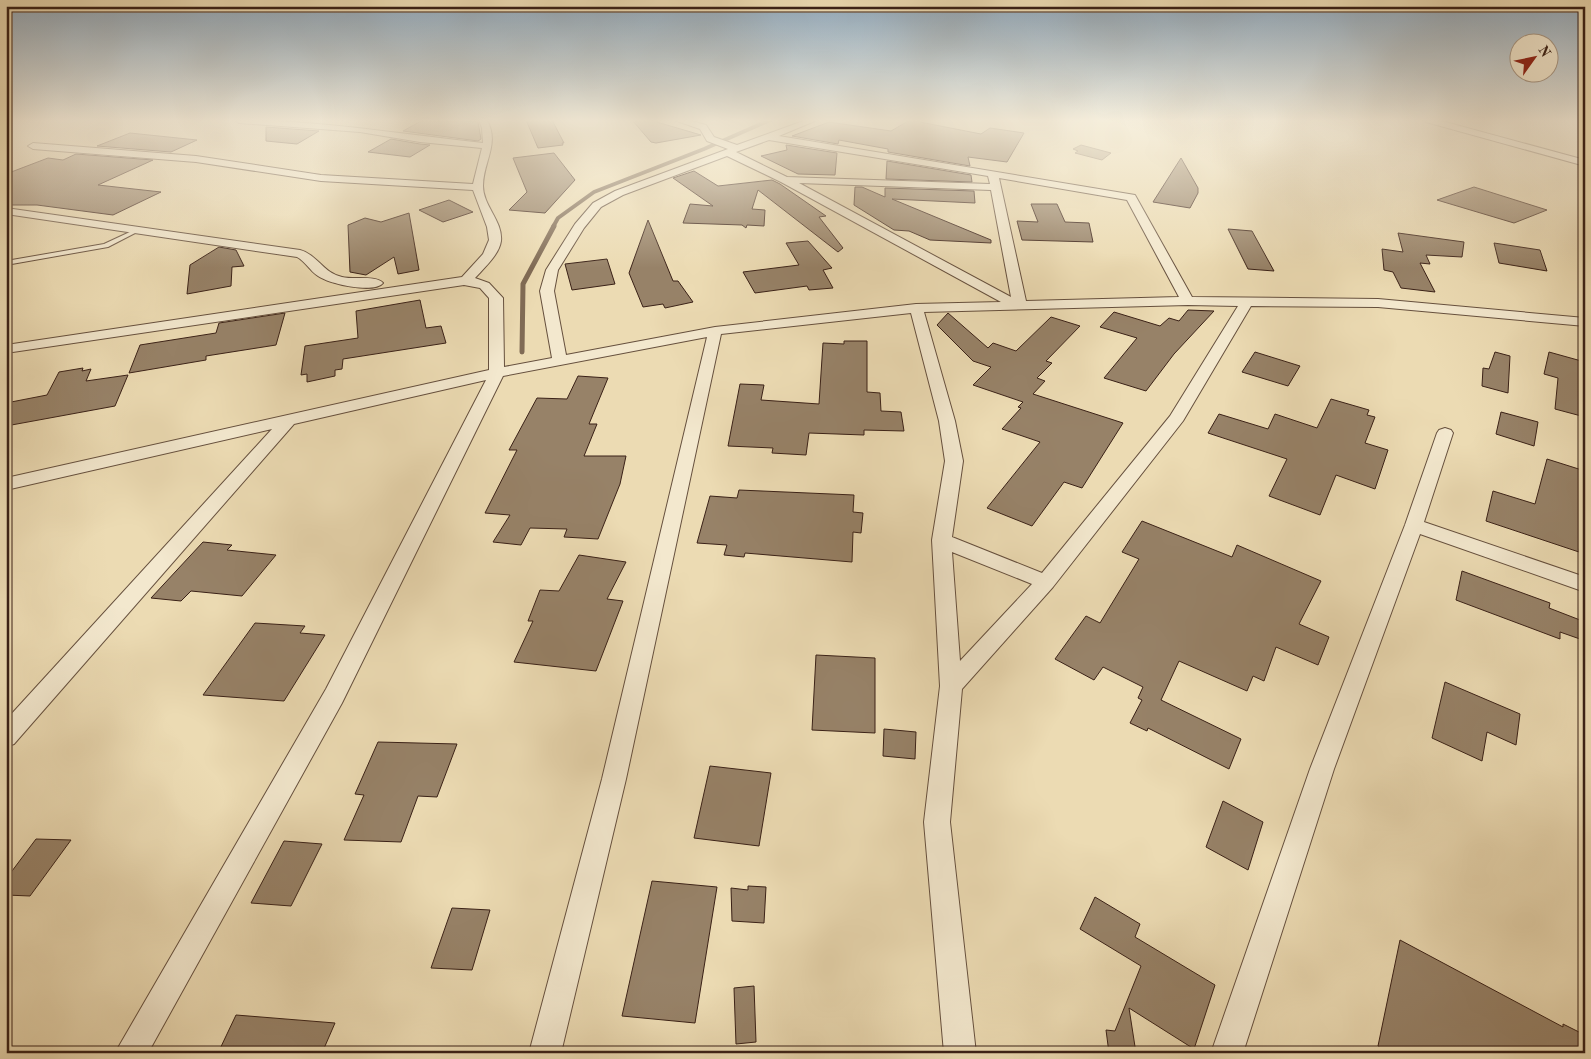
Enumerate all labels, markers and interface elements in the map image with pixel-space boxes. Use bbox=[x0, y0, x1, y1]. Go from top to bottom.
north arrow bbox=[1508, 32, 1558, 82]
text: N bbox=[1535, 43, 1553, 60]

